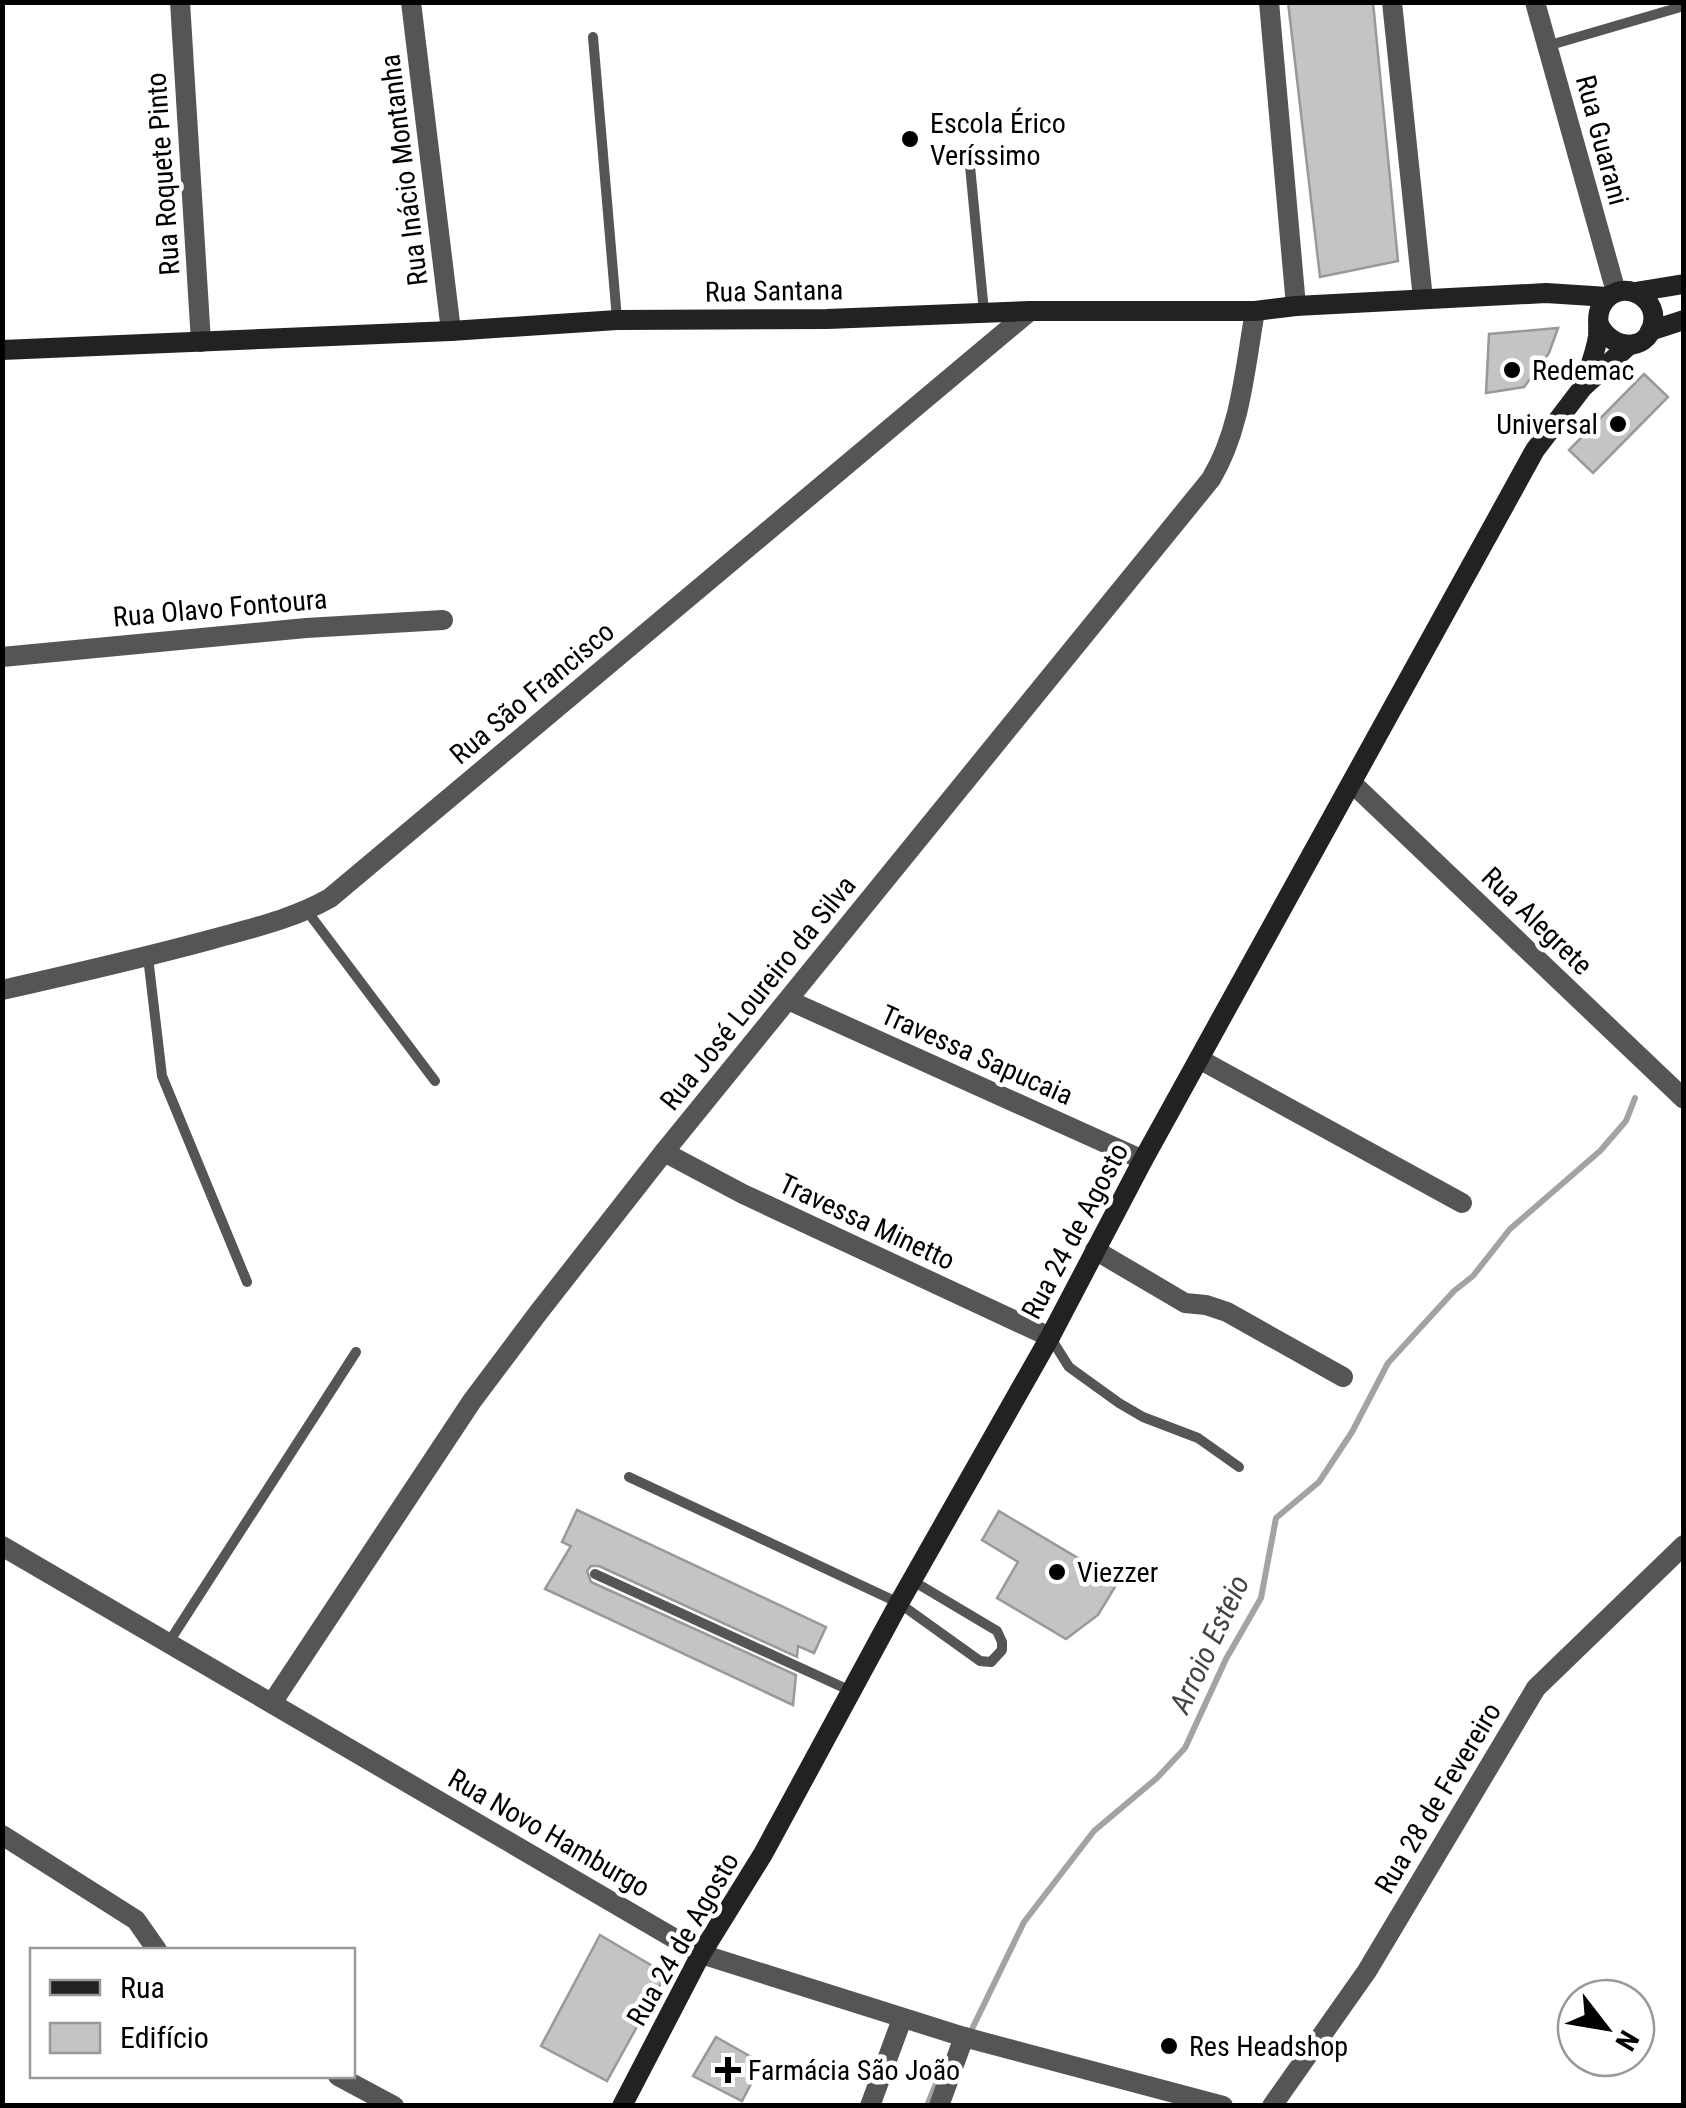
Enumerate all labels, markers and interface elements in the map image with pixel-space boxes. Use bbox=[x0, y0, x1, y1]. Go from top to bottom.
street label: Rua Inácio Montanha bbox=[373, 52, 435, 288]
street label: Rua Roquete Pinto bbox=[139, 71, 187, 277]
street label: Rua Guarani bbox=[1569, 71, 1635, 209]
place label: Escola Érico Veríssimo bbox=[930, 107, 1066, 172]
marker: Escola Érico Veríssimo bbox=[899, 128, 921, 150]
street label: Rua Santana bbox=[705, 273, 843, 309]
place label: Redemac bbox=[1532, 354, 1634, 387]
marker: Redemac bbox=[1501, 359, 1523, 381]
place label: Universal bbox=[1496, 408, 1598, 441]
marker: Universal bbox=[1607, 413, 1629, 435]
street label: Rua Olavo Fontoura bbox=[112, 582, 328, 634]
street label: Rua São Francisco bbox=[443, 615, 621, 771]
street label: Rua Alegrete bbox=[1475, 860, 1599, 982]
street label: Rua José Loureiro da Silva bbox=[653, 869, 863, 1117]
street label: Travessa Sapucaia bbox=[876, 998, 1078, 1112]
street label: Rua 24 de Agosto bbox=[1015, 1137, 1135, 1325]
street label: Travessa Minetto bbox=[774, 1167, 960, 1277]
place label: Viezzer bbox=[1077, 1556, 1158, 1589]
marker: Viezzer bbox=[1046, 1561, 1068, 1583]
water label: Arroio Esteio bbox=[1161, 1569, 1256, 1719]
street label: Rua 28 de Fevereiro bbox=[1368, 1697, 1508, 1899]
street label: Rua Novo Hamburgo bbox=[442, 1762, 656, 1904]
street label: Rua 24 de Agosto bbox=[620, 1846, 746, 2032]
legend bbox=[30, 1948, 355, 2078]
text: Rua bbox=[120, 1970, 165, 2005]
north arrow bbox=[1556, 1978, 1656, 2078]
text: Edifício bbox=[120, 2020, 209, 2055]
text: N bbox=[1608, 2025, 1646, 2056]
place label: Res Headshop bbox=[1189, 2030, 1348, 2063]
marker: Res Headshop bbox=[1158, 2035, 1180, 2057]
place label: Farmácia São João bbox=[748, 2054, 960, 2087]
marker: Farmácia São João bbox=[717, 2059, 739, 2081]

